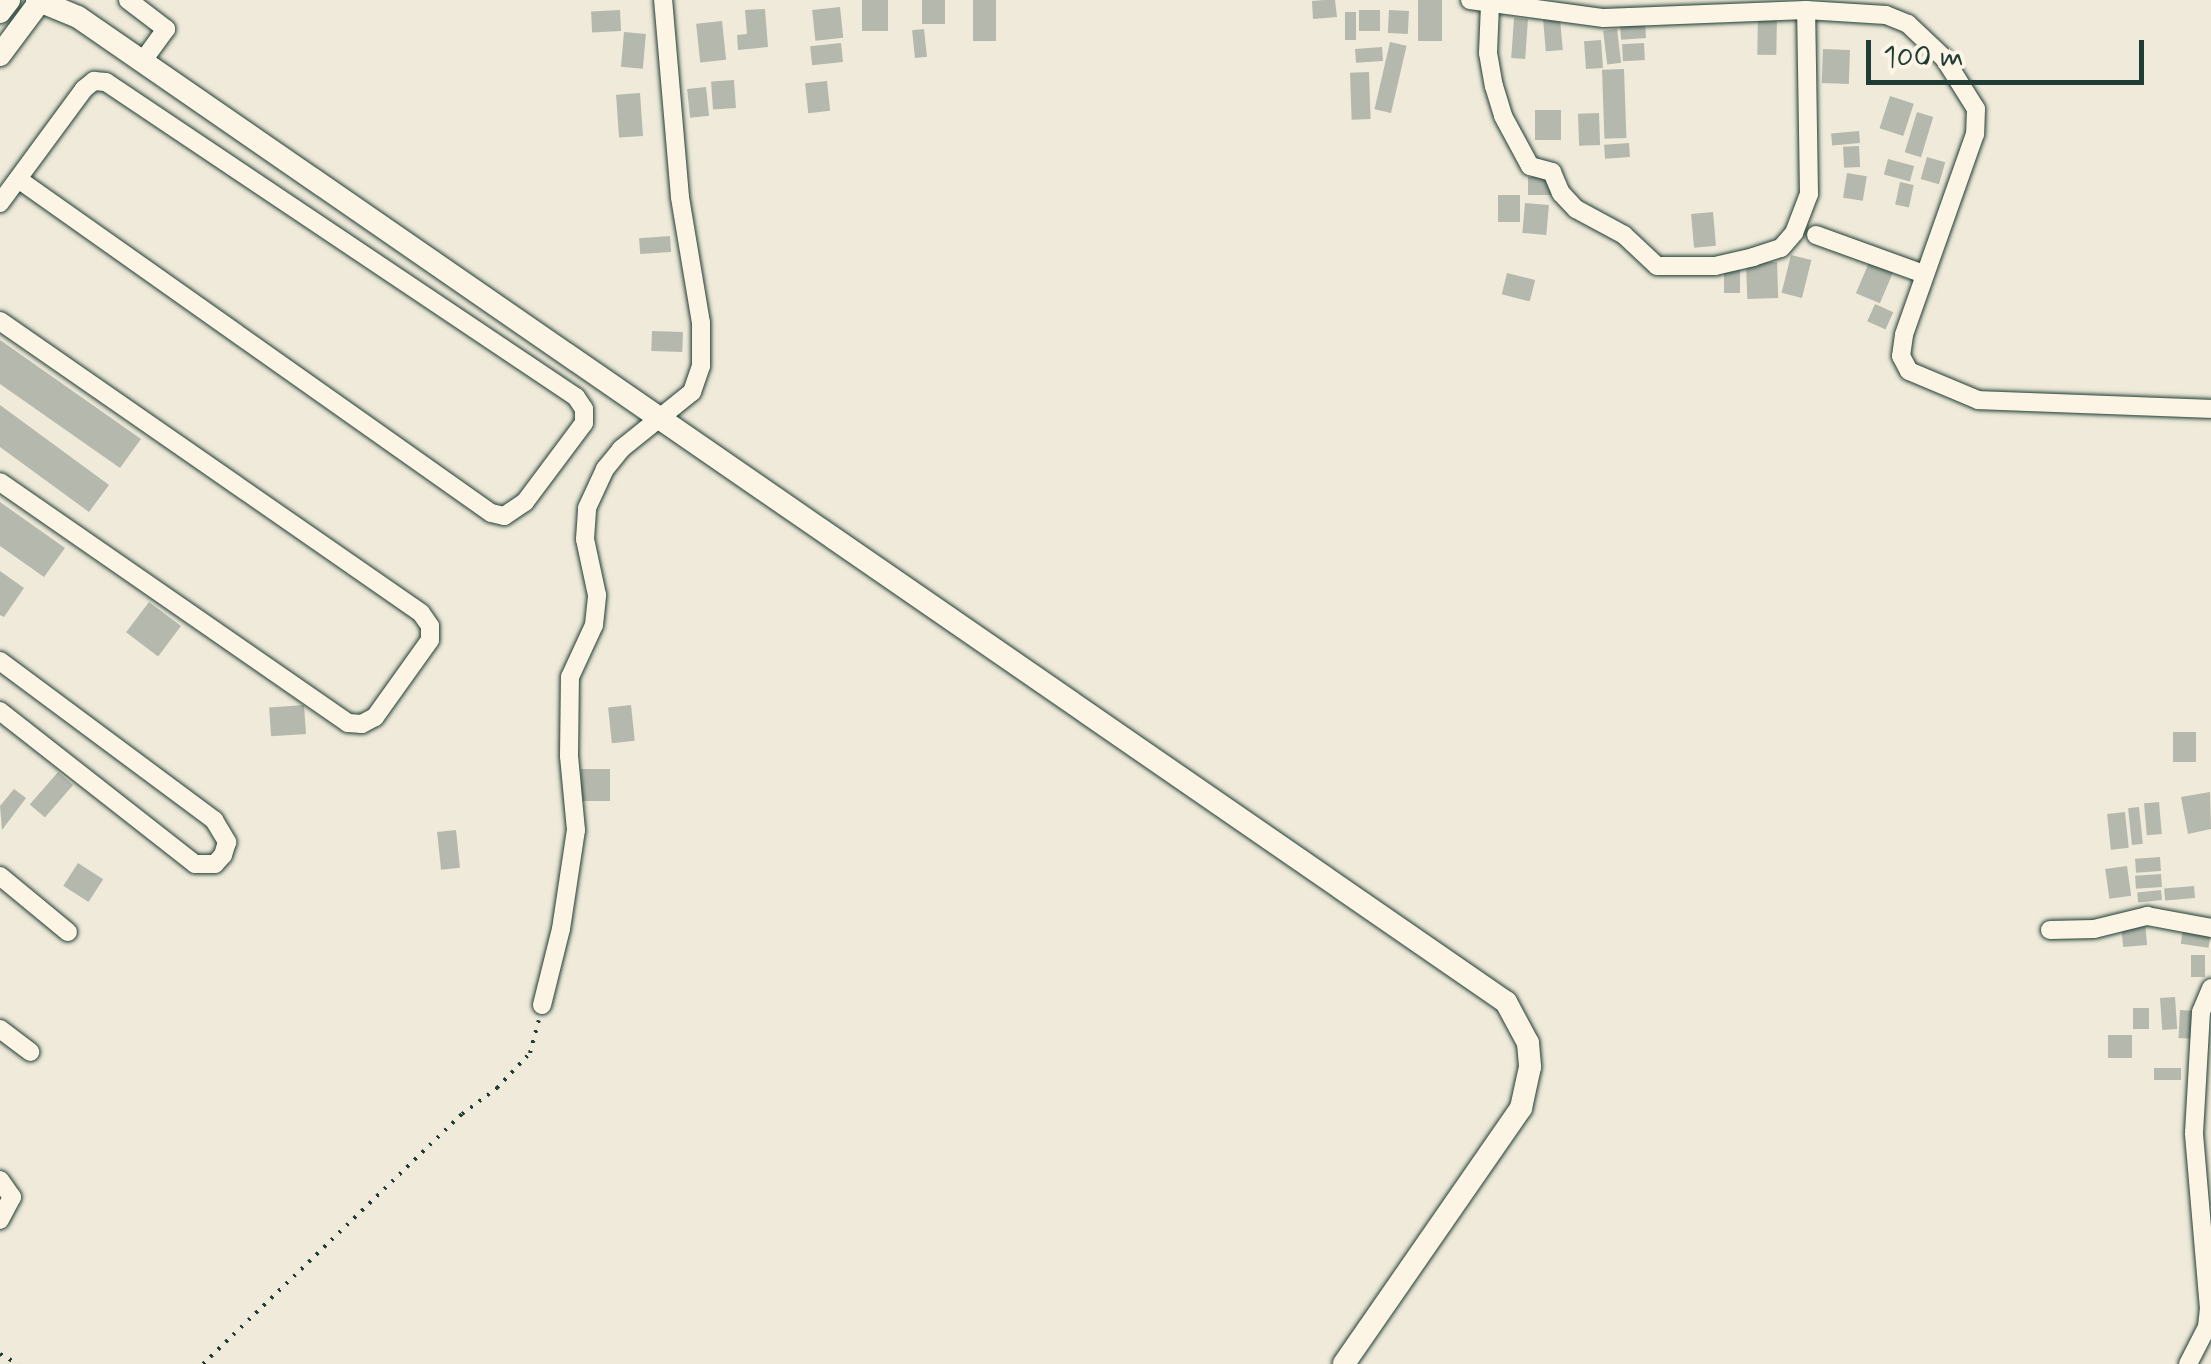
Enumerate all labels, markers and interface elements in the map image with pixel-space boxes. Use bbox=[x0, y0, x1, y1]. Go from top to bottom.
scale bar bbox=[1871, 20, 2148, 82]
text: 100 m bbox=[1883, 38, 1964, 77]

